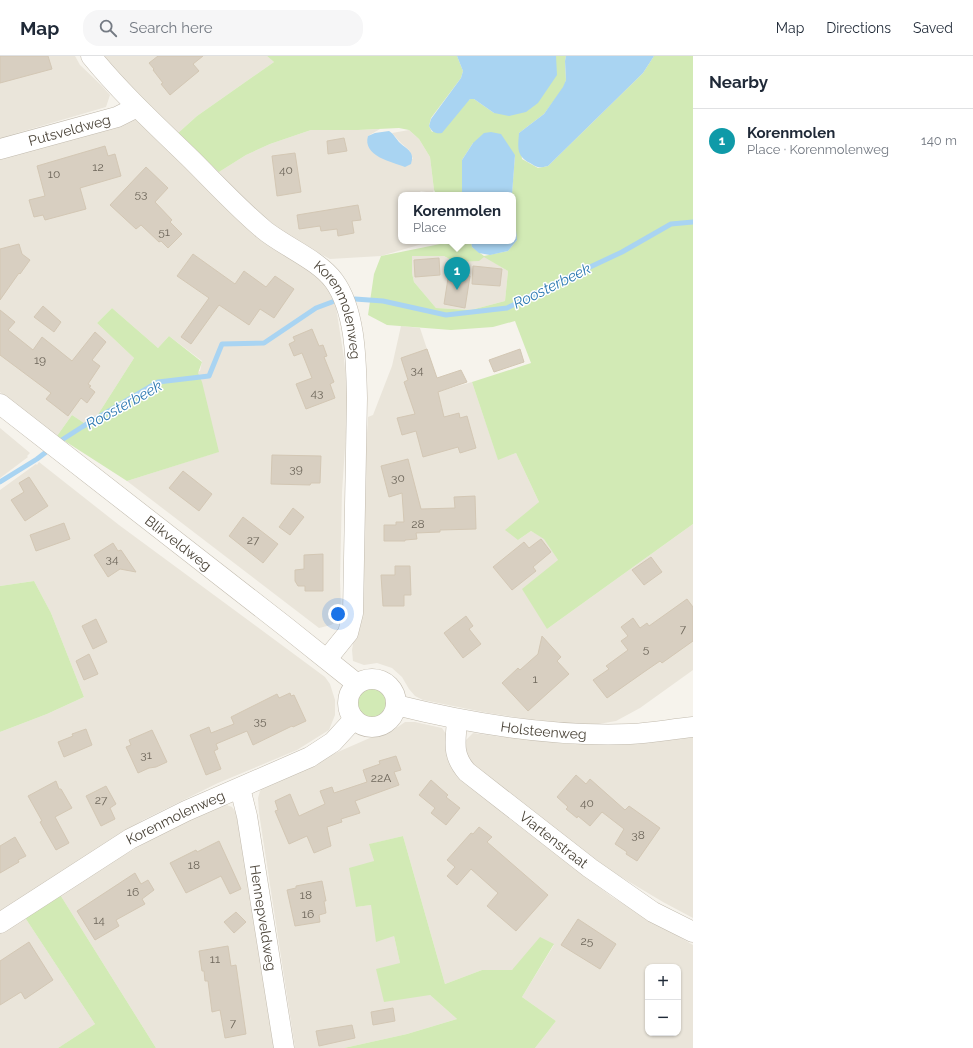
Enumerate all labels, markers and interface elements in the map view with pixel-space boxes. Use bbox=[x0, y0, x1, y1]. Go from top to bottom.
search box bbox=[83, 10, 363, 46]
text: Map bbox=[20, 17, 59, 39]
icon: search bbox=[97, 17, 119, 39]
text: Search here bbox=[129, 19, 213, 37]
text: Map bbox=[776, 20, 804, 36]
text: Directions bbox=[826, 20, 891, 36]
text: Saved bbox=[913, 20, 953, 36]
text: Nearby bbox=[709, 72, 768, 92]
street label: Putsveldweg bbox=[27, 111, 112, 149]
text: Korenmolen bbox=[747, 124, 835, 142]
text: 1 bbox=[719, 133, 725, 148]
text: 140 m bbox=[921, 133, 957, 148]
text: Place · Korenmolenweg bbox=[747, 142, 889, 157]
house number: 12 bbox=[92, 160, 104, 174]
house number: 40 bbox=[279, 163, 293, 177]
house number: 10 bbox=[48, 167, 60, 181]
house number: 53 bbox=[135, 187, 147, 201]
popup bbox=[398, 192, 516, 244]
text: Korenmolen bbox=[413, 202, 501, 220]
text: Place bbox=[413, 220, 446, 235]
house number: 51 bbox=[158, 225, 170, 239]
street label: Korenmolenweg bbox=[311, 257, 364, 360]
pin: 1 bbox=[444, 257, 470, 290]
water label: Roosterbeek bbox=[510, 259, 594, 313]
house number: 19 bbox=[34, 353, 46, 367]
house number: 34 bbox=[411, 363, 424, 377]
water label: Roosterbeek bbox=[83, 377, 165, 433]
house number: 43 bbox=[311, 386, 323, 400]
house number: 39 bbox=[289, 462, 303, 476]
house number: 30 bbox=[391, 471, 405, 485]
street label: Blikveldweg bbox=[142, 512, 215, 574]
house number: 28 bbox=[411, 517, 425, 531]
house number: 27 bbox=[247, 533, 260, 547]
house number: 34 bbox=[106, 552, 119, 566]
your location bbox=[328, 604, 348, 624]
house number: 7 bbox=[680, 622, 687, 636]
house number: 5 bbox=[643, 642, 650, 656]
house number: 1 bbox=[532, 672, 538, 686]
house number: 35 bbox=[254, 714, 267, 728]
street label: Holsteenweg bbox=[500, 718, 587, 742]
house number: 31 bbox=[140, 748, 152, 762]
house number: 22A bbox=[371, 771, 391, 785]
street label: Korenmolenweg bbox=[123, 787, 227, 848]
house number: 27 bbox=[95, 793, 108, 807]
house number: 40 bbox=[580, 796, 594, 810]
street label: Viartenstraat bbox=[516, 808, 591, 871]
house number: 38 bbox=[631, 828, 645, 842]
house number: 18 bbox=[188, 858, 200, 872]
street label: Hennepveldweg bbox=[247, 864, 280, 972]
house number: 16 bbox=[127, 885, 139, 899]
house number: 18 bbox=[300, 888, 312, 902]
house number: 16 bbox=[302, 907, 314, 921]
house number: 14 bbox=[93, 913, 105, 927]
house number: 25 bbox=[581, 934, 594, 948]
house number: 11 bbox=[210, 952, 220, 966]
map controls bbox=[645, 964, 681, 1036]
button: + bbox=[645, 964, 681, 1000]
button: − bbox=[645, 1000, 681, 1036]
house number: 7 bbox=[230, 1016, 237, 1030]

